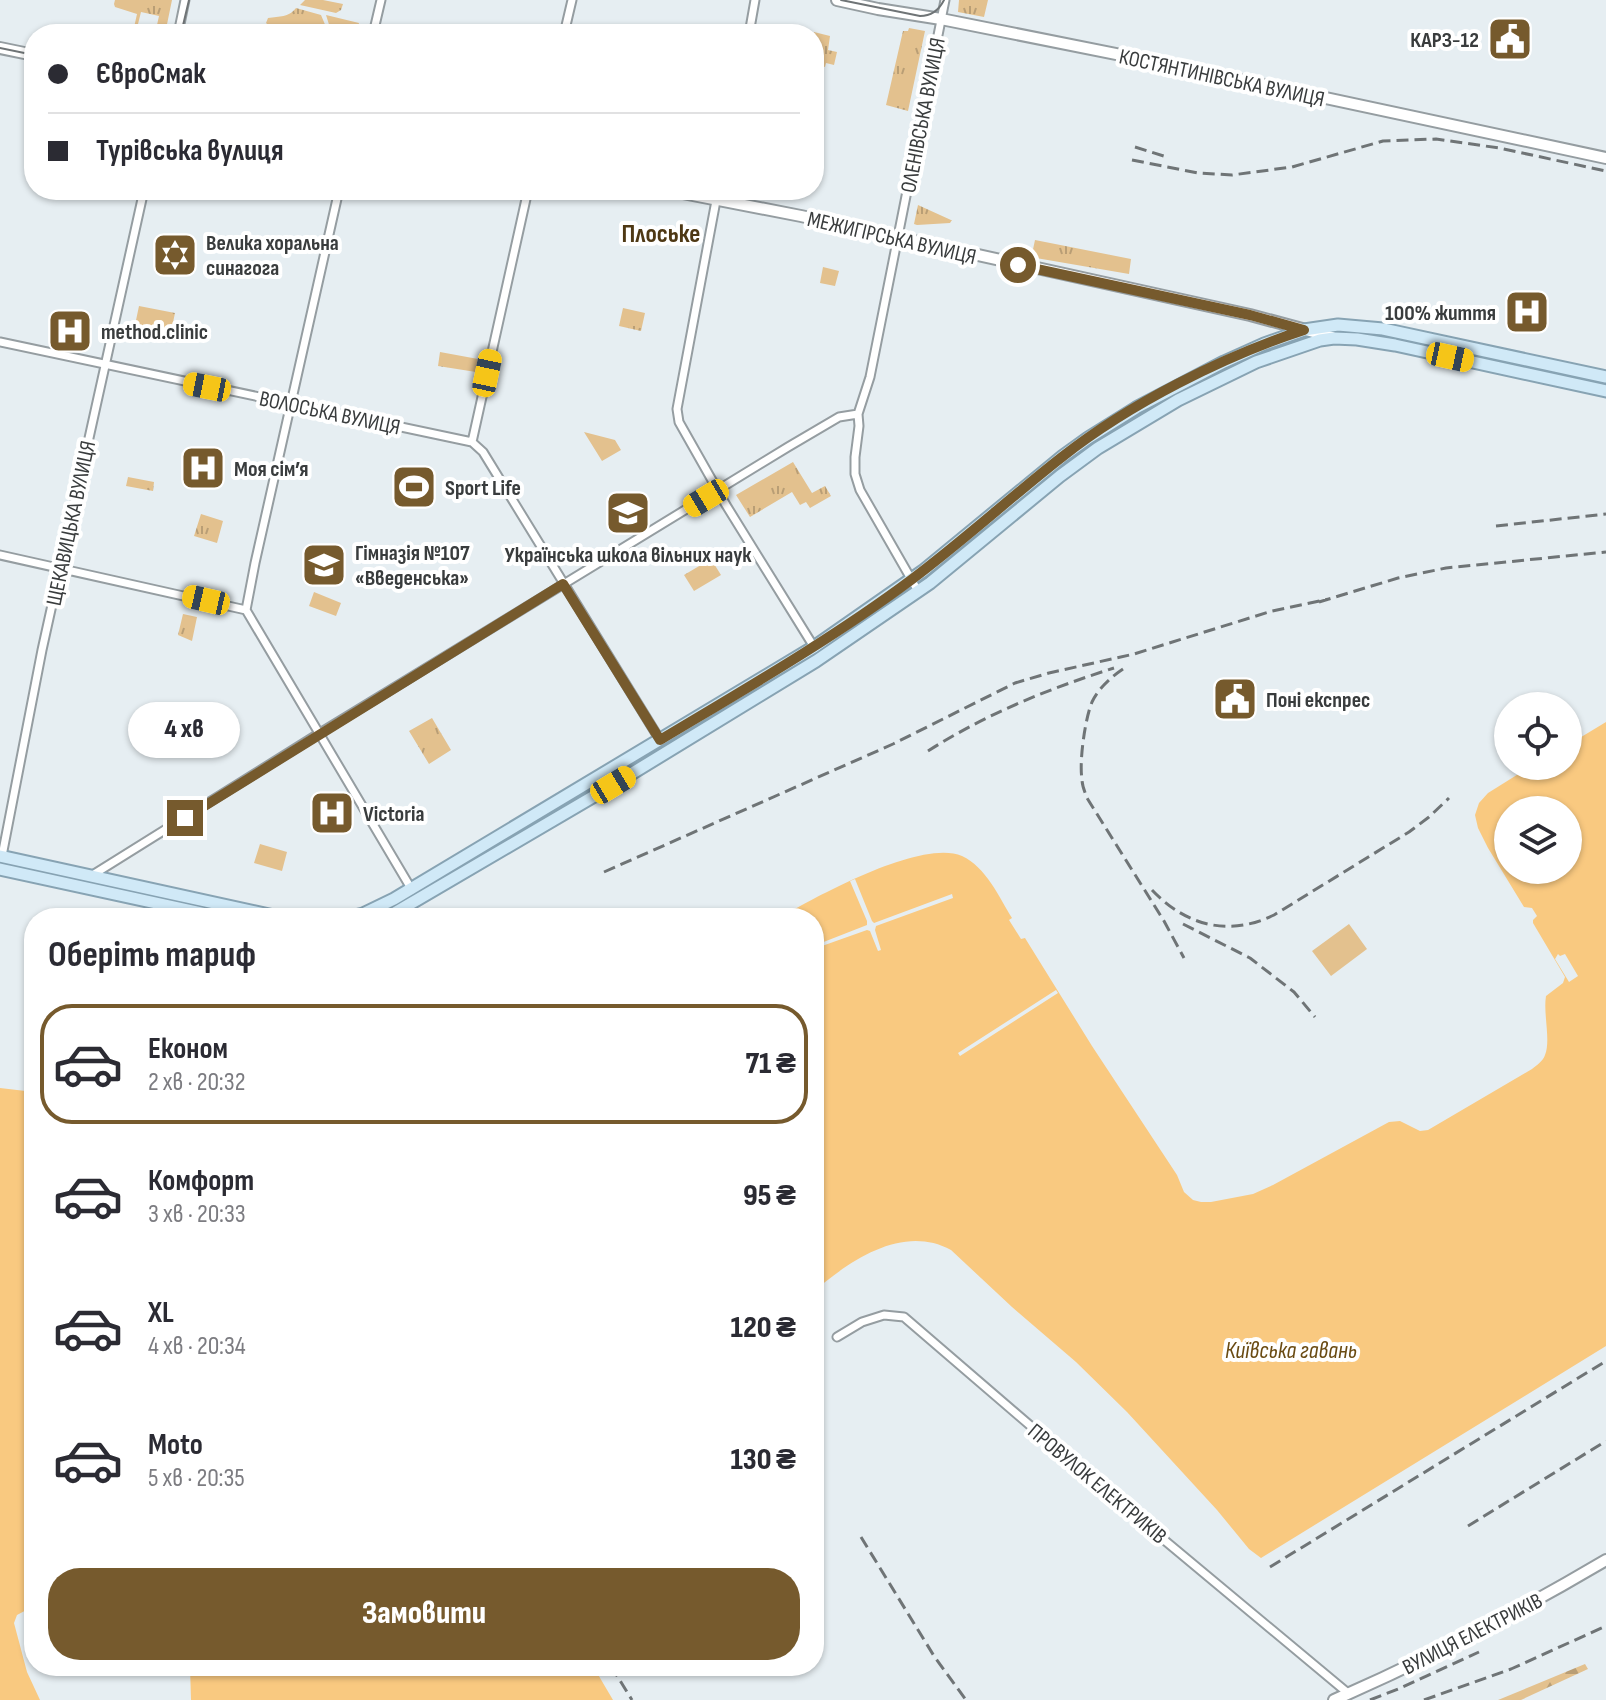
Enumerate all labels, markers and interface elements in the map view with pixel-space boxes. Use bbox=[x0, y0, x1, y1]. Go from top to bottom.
public building icon: КАРЗ-12 bbox=[1486, 15, 1534, 63]
place label: КАРЗ-12 bbox=[1410, 27, 1479, 54]
street label: ОЛЕНІВСЬКА ВУЛИЦЯ bbox=[895, 35, 952, 195]
street label: КОСТЯНТИНІВСЬКА ВУЛИЦЯ bbox=[1117, 44, 1327, 113]
text: ЄвроСмак bbox=[96, 56, 206, 92]
text: Турівська вулиця bbox=[96, 133, 284, 169]
street label: МЕЖИГІРСЬКА ВУЛИЦЯ bbox=[805, 206, 979, 271]
district label: Плоське bbox=[622, 219, 700, 250]
place label: Велика хоральна синагога bbox=[206, 230, 339, 282]
synagogue icon: Велика хоральна синагога bbox=[151, 231, 199, 279]
route start bbox=[1000, 247, 1036, 283]
hospital icon: 100% життя bbox=[1503, 288, 1551, 336]
place label: 100% життя bbox=[1385, 300, 1496, 327]
hospital icon: method.clinic bbox=[46, 307, 94, 355]
place label: method.clinic bbox=[101, 319, 208, 346]
car bbox=[1424, 340, 1476, 374]
car bbox=[470, 347, 504, 399]
car bbox=[181, 371, 233, 403]
street label: ВОЛОСЬКА ВУЛИЦЯ bbox=[257, 385, 403, 442]
street label: ЩЕКАВИЦЬКА ВУЛИЦЯ bbox=[41, 438, 102, 608]
hospital icon: Моя сім’я bbox=[179, 444, 227, 492]
place label: Моя сім’я bbox=[234, 456, 309, 483]
sports icon: Sport Life bbox=[390, 463, 438, 511]
place label: Sport Life bbox=[445, 475, 521, 502]
car bbox=[679, 475, 733, 521]
school or university icon: Українська школа вільних наук bbox=[604, 489, 652, 537]
place label: Гімназія №107 «Введенська» bbox=[355, 540, 470, 592]
school or university icon: Гімназія №107 «Введенська» bbox=[300, 541, 348, 589]
place label: Українська школа вільних наук bbox=[504, 542, 752, 569]
car bbox=[180, 583, 232, 617]
public building icon: Поні експрес bbox=[1211, 675, 1259, 723]
place label: Поні експрес bbox=[1266, 687, 1370, 714]
map controls bbox=[1494, 692, 1582, 884]
button: locate bbox=[1494, 692, 1582, 780]
callout: 4 хв bbox=[129, 702, 241, 758]
text: 4 хв bbox=[164, 714, 204, 745]
car bbox=[586, 762, 640, 808]
hospital icon: Victoria bbox=[308, 789, 356, 837]
button: layers bbox=[1494, 796, 1582, 884]
route end bbox=[167, 800, 203, 836]
place label: Victoria bbox=[363, 801, 424, 828]
text: Оберіть тариф bbox=[48, 934, 256, 977]
icon: car bbox=[52, 1028, 124, 1100]
text: Економ bbox=[148, 1031, 228, 1067]
text: 71 ₴ bbox=[745, 1046, 796, 1082]
text: 2 хв · 20:32 bbox=[148, 1067, 245, 1098]
icon: car bbox=[52, 1160, 124, 1232]
text: Комфорт bbox=[148, 1163, 254, 1199]
text: 95 ₴ bbox=[743, 1178, 796, 1214]
text: 3 хв · 20:33 bbox=[148, 1199, 246, 1230]
icon: car bbox=[52, 1292, 124, 1364]
text: XL bbox=[148, 1295, 174, 1331]
text: 120 ₴ bbox=[731, 1310, 796, 1346]
text: 4 хв · 20:34 bbox=[148, 1331, 246, 1362]
water label: Київська гавань bbox=[1225, 1336, 1357, 1365]
street label: ПРОВУЛОК ЕЛЕКТРИКІВ bbox=[1022, 1418, 1172, 1550]
icon: car bbox=[52, 1424, 124, 1496]
text: Moto bbox=[148, 1427, 203, 1463]
text: 130 ₴ bbox=[731, 1442, 796, 1478]
text: 5 хв · 20:35 bbox=[148, 1463, 245, 1494]
button: Замовити bbox=[48, 1568, 800, 1660]
street label: ВУЛИЦЯ ЕЛЕКТРИКІВ bbox=[1398, 1587, 1547, 1681]

